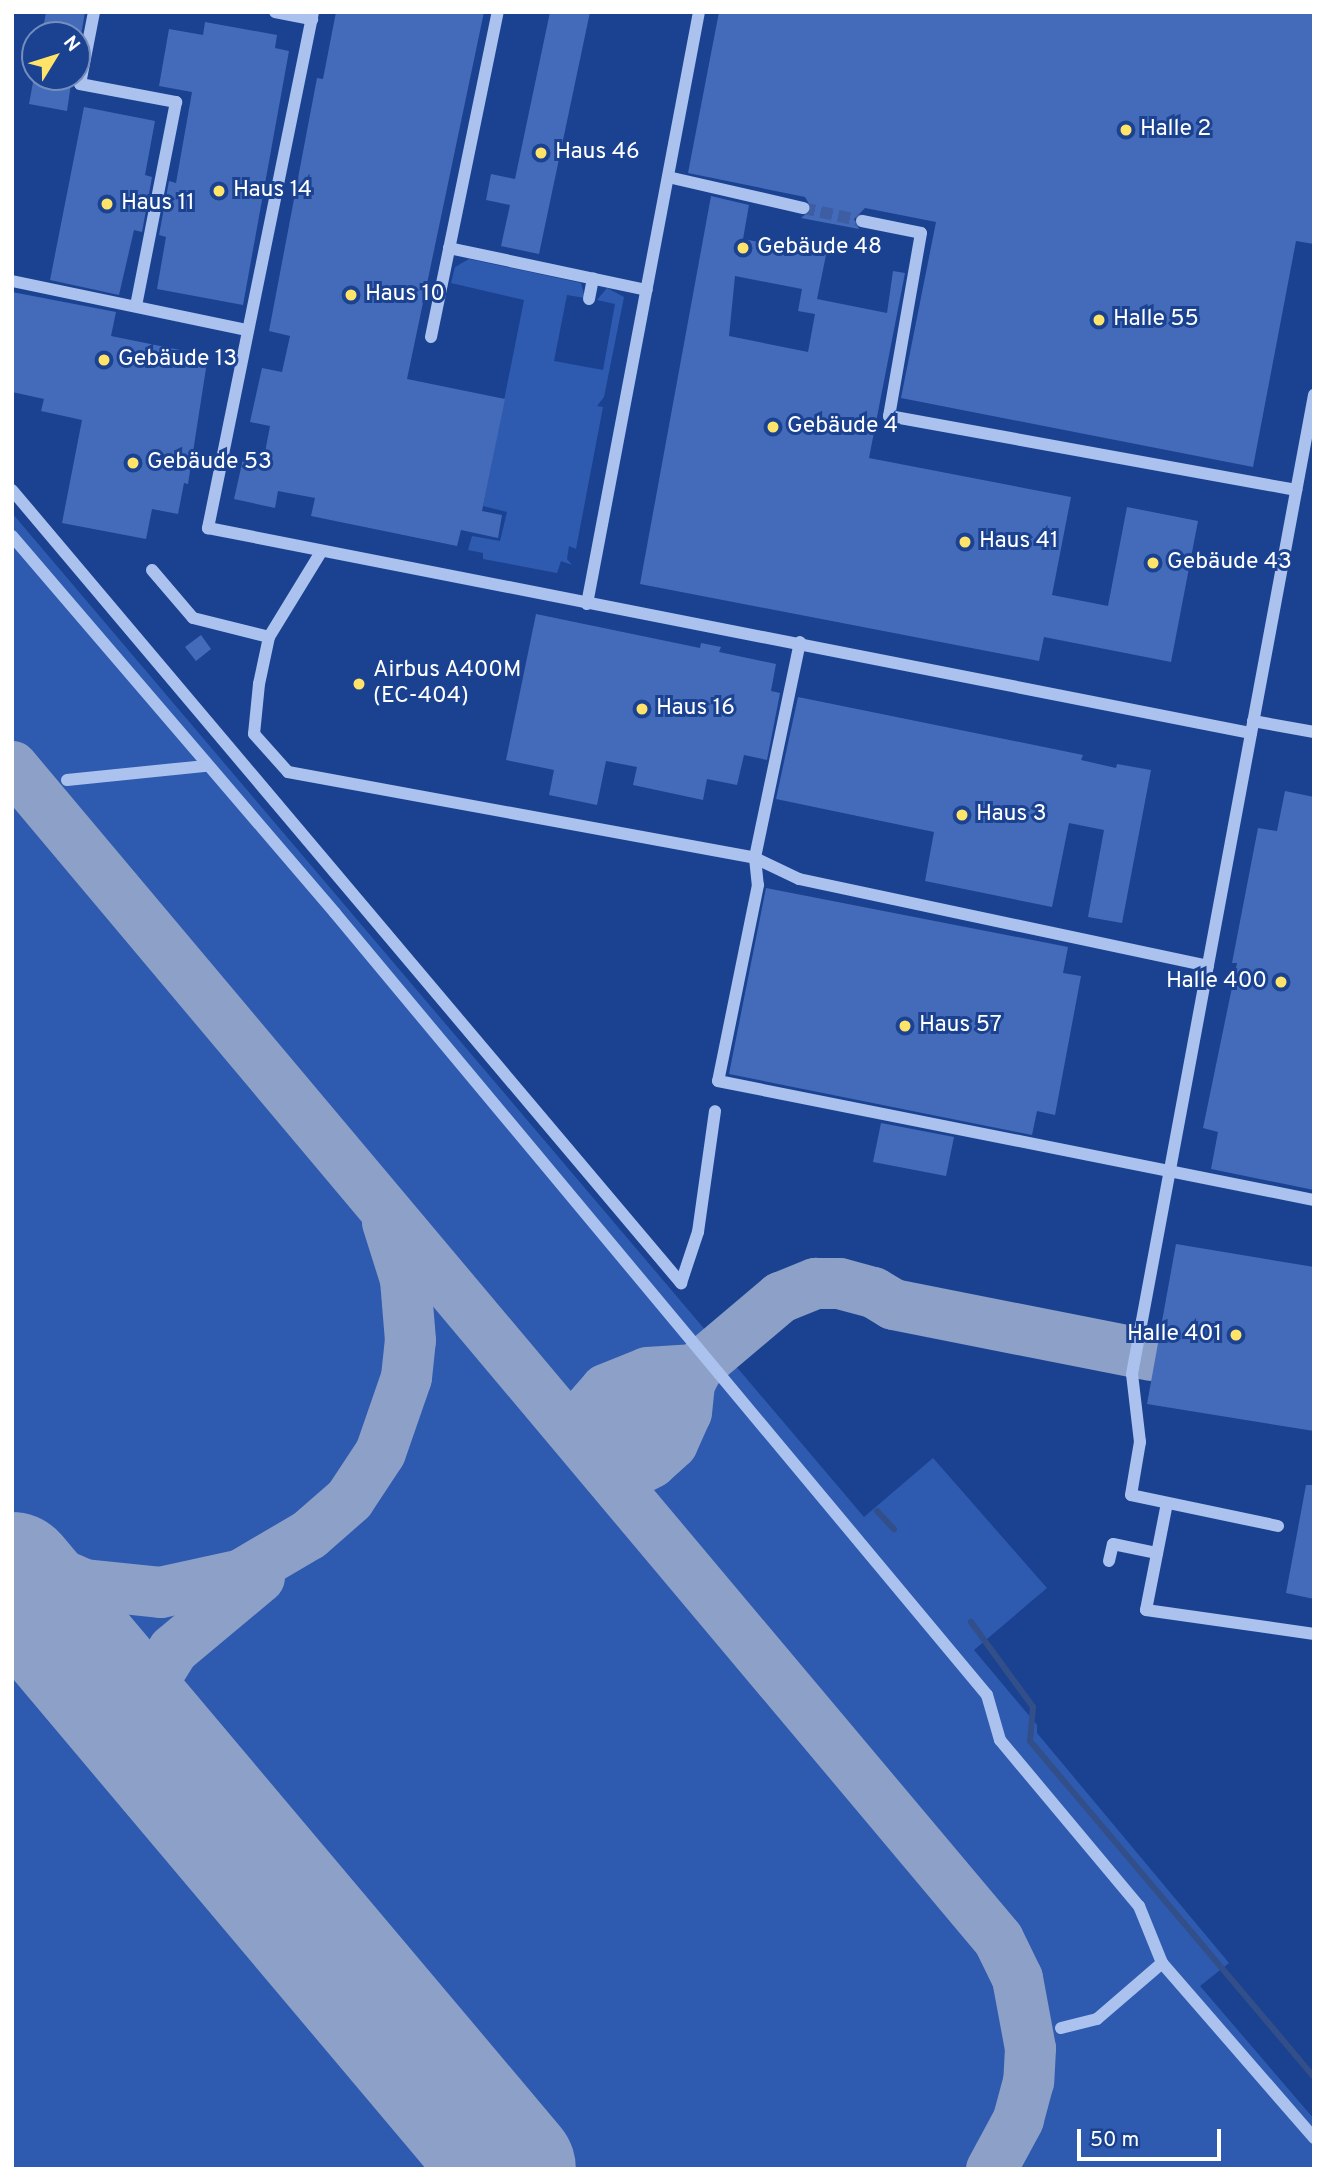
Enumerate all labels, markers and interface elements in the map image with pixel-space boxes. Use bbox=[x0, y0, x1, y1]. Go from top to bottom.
north arrow bbox=[21, 21, 91, 91]
text: N bbox=[57, 32, 85, 57]
place label: Halle 2 bbox=[1140, 116, 1211, 144]
marker: Halle 2 bbox=[1118, 122, 1134, 138]
place label: Haus 46 bbox=[555, 139, 640, 167]
marker: Haus 46 bbox=[533, 145, 549, 161]
place label: Haus 14 bbox=[233, 177, 312, 205]
marker: Haus 14 bbox=[211, 183, 227, 199]
place label: Haus 11 bbox=[121, 190, 195, 218]
marker: Haus 11 bbox=[99, 196, 115, 212]
place label: Gebäude 48 bbox=[757, 234, 882, 262]
marker: Gebäude 48 bbox=[735, 240, 751, 256]
place label: Haus 10 bbox=[365, 281, 445, 309]
marker: Haus 10 bbox=[343, 287, 359, 303]
place label: Halle 55 bbox=[1113, 306, 1199, 334]
marker: Halle 55 bbox=[1091, 312, 1107, 328]
place label: Gebäude 13 bbox=[118, 346, 237, 374]
marker: Gebäude 13 bbox=[96, 352, 112, 368]
place label: Gebäude 4 bbox=[787, 413, 898, 441]
marker: Gebäude 4 bbox=[765, 419, 781, 435]
place label: Gebäude 53 bbox=[147, 449, 272, 477]
marker: Gebäude 53 bbox=[125, 455, 141, 471]
place label: Haus 41 bbox=[979, 528, 1059, 556]
marker: Haus 41 bbox=[957, 534, 973, 550]
place label: Gebäude 43 bbox=[1167, 549, 1292, 577]
marker: Gebäude 43 bbox=[1145, 555, 1161, 571]
place label: Airbus A400M (EC-404) bbox=[373, 657, 523, 711]
marker: Airbus A400M (EC-404) bbox=[351, 676, 367, 692]
place label: Haus 16 bbox=[656, 695, 735, 723]
marker: Haus 16 bbox=[634, 701, 650, 717]
place label: Haus 3 bbox=[976, 801, 1046, 829]
marker: Haus 3 bbox=[954, 807, 970, 823]
place label: Halle 400 bbox=[1166, 968, 1267, 996]
marker: Halle 400 bbox=[1273, 974, 1289, 990]
place label: Haus 57 bbox=[919, 1012, 1002, 1040]
marker: Haus 57 bbox=[897, 1018, 913, 1034]
place label: Halle 401 bbox=[1127, 1321, 1222, 1349]
marker: Halle 401 bbox=[1228, 1327, 1244, 1343]
scale bar bbox=[1081, 2114, 1224, 2158]
text: 50 m bbox=[1090, 2127, 1139, 2154]

